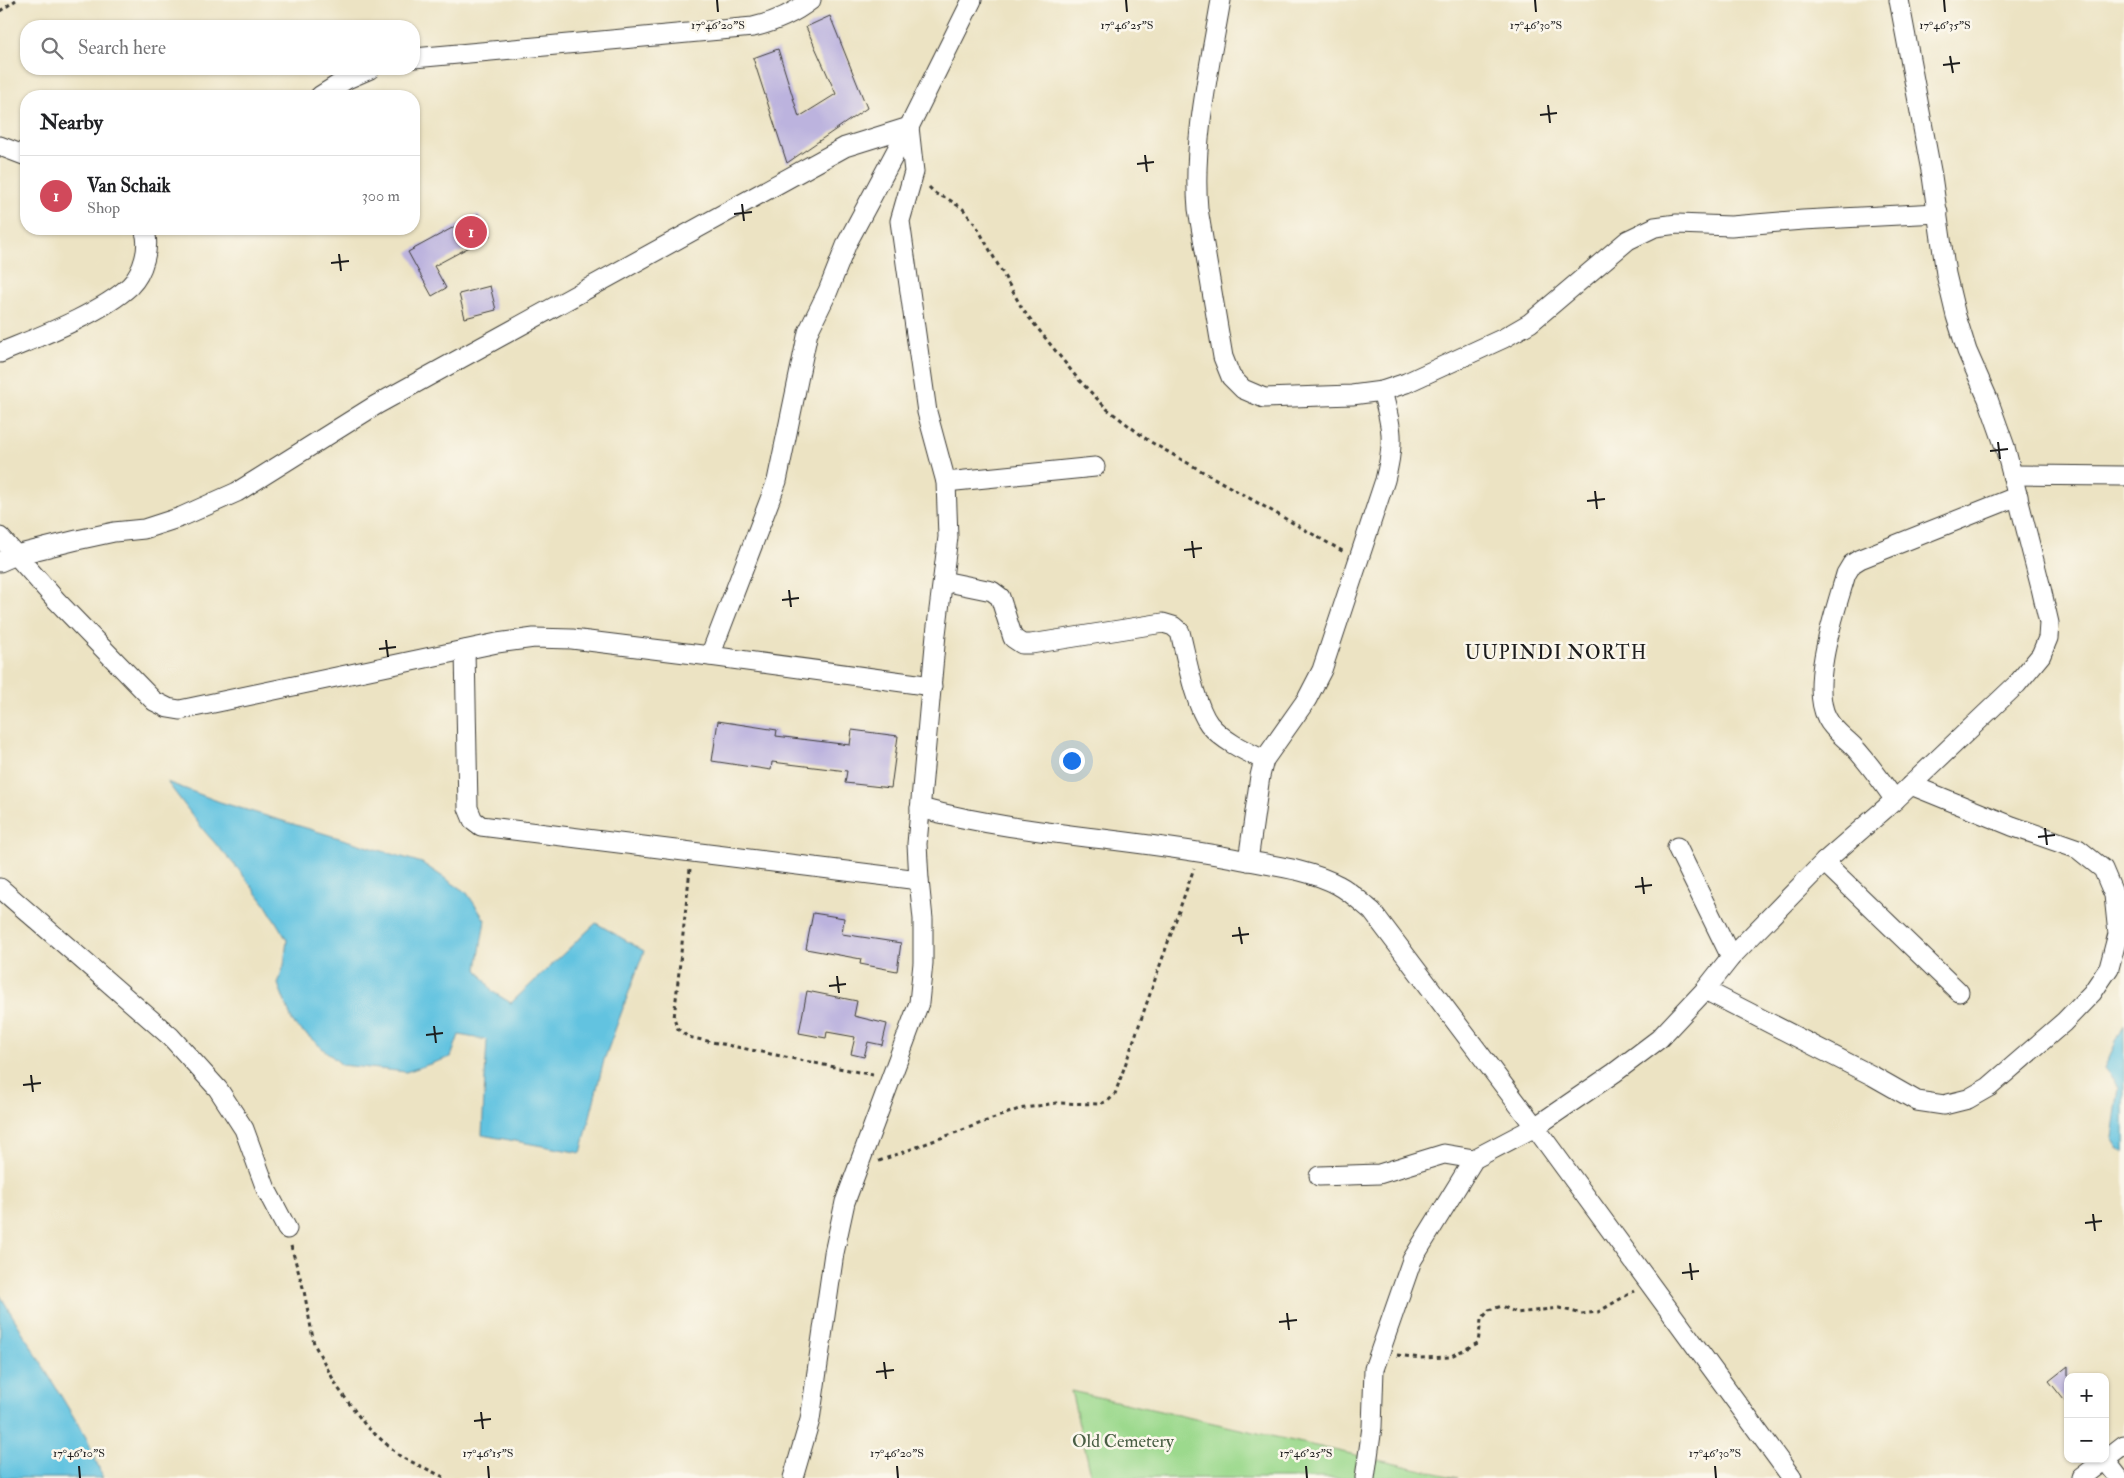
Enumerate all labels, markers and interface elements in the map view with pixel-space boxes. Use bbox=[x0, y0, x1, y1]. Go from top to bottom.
text: 17°46'20"S bbox=[691, 18, 745, 33]
text: 17°46'25"S bbox=[1101, 18, 1153, 33]
text: 17°46'30"S bbox=[1510, 18, 1562, 33]
text: 17°46'35"S bbox=[1919, 18, 1971, 33]
search box bbox=[20, 20, 420, 75]
icon: search bbox=[38, 34, 66, 62]
text: Search here bbox=[78, 36, 166, 60]
text: Nearby bbox=[40, 109, 103, 136]
text: Van Schaik bbox=[87, 174, 171, 198]
text: 1 bbox=[53, 186, 59, 206]
text: 300 m bbox=[362, 186, 400, 206]
text: Shop bbox=[87, 198, 120, 218]
pin: 1 bbox=[455, 213, 487, 251]
district label: UUPINDI NORTH bbox=[1465, 641, 1647, 665]
your location bbox=[1059, 748, 1085, 774]
map controls bbox=[2064, 1373, 2109, 1463]
button: + bbox=[2064, 1373, 2109, 1418]
button: − bbox=[2064, 1418, 2109, 1463]
park label: Old Cemetery bbox=[1072, 1430, 1175, 1453]
text: 17°46'10"S bbox=[53, 1446, 105, 1461]
text: 17°46'15"S bbox=[462, 1446, 514, 1461]
text: 17°46'20"S bbox=[870, 1446, 924, 1461]
text: 17°46'25"S bbox=[1280, 1446, 1332, 1461]
text: 17°46'30"S bbox=[1689, 1446, 1741, 1461]

